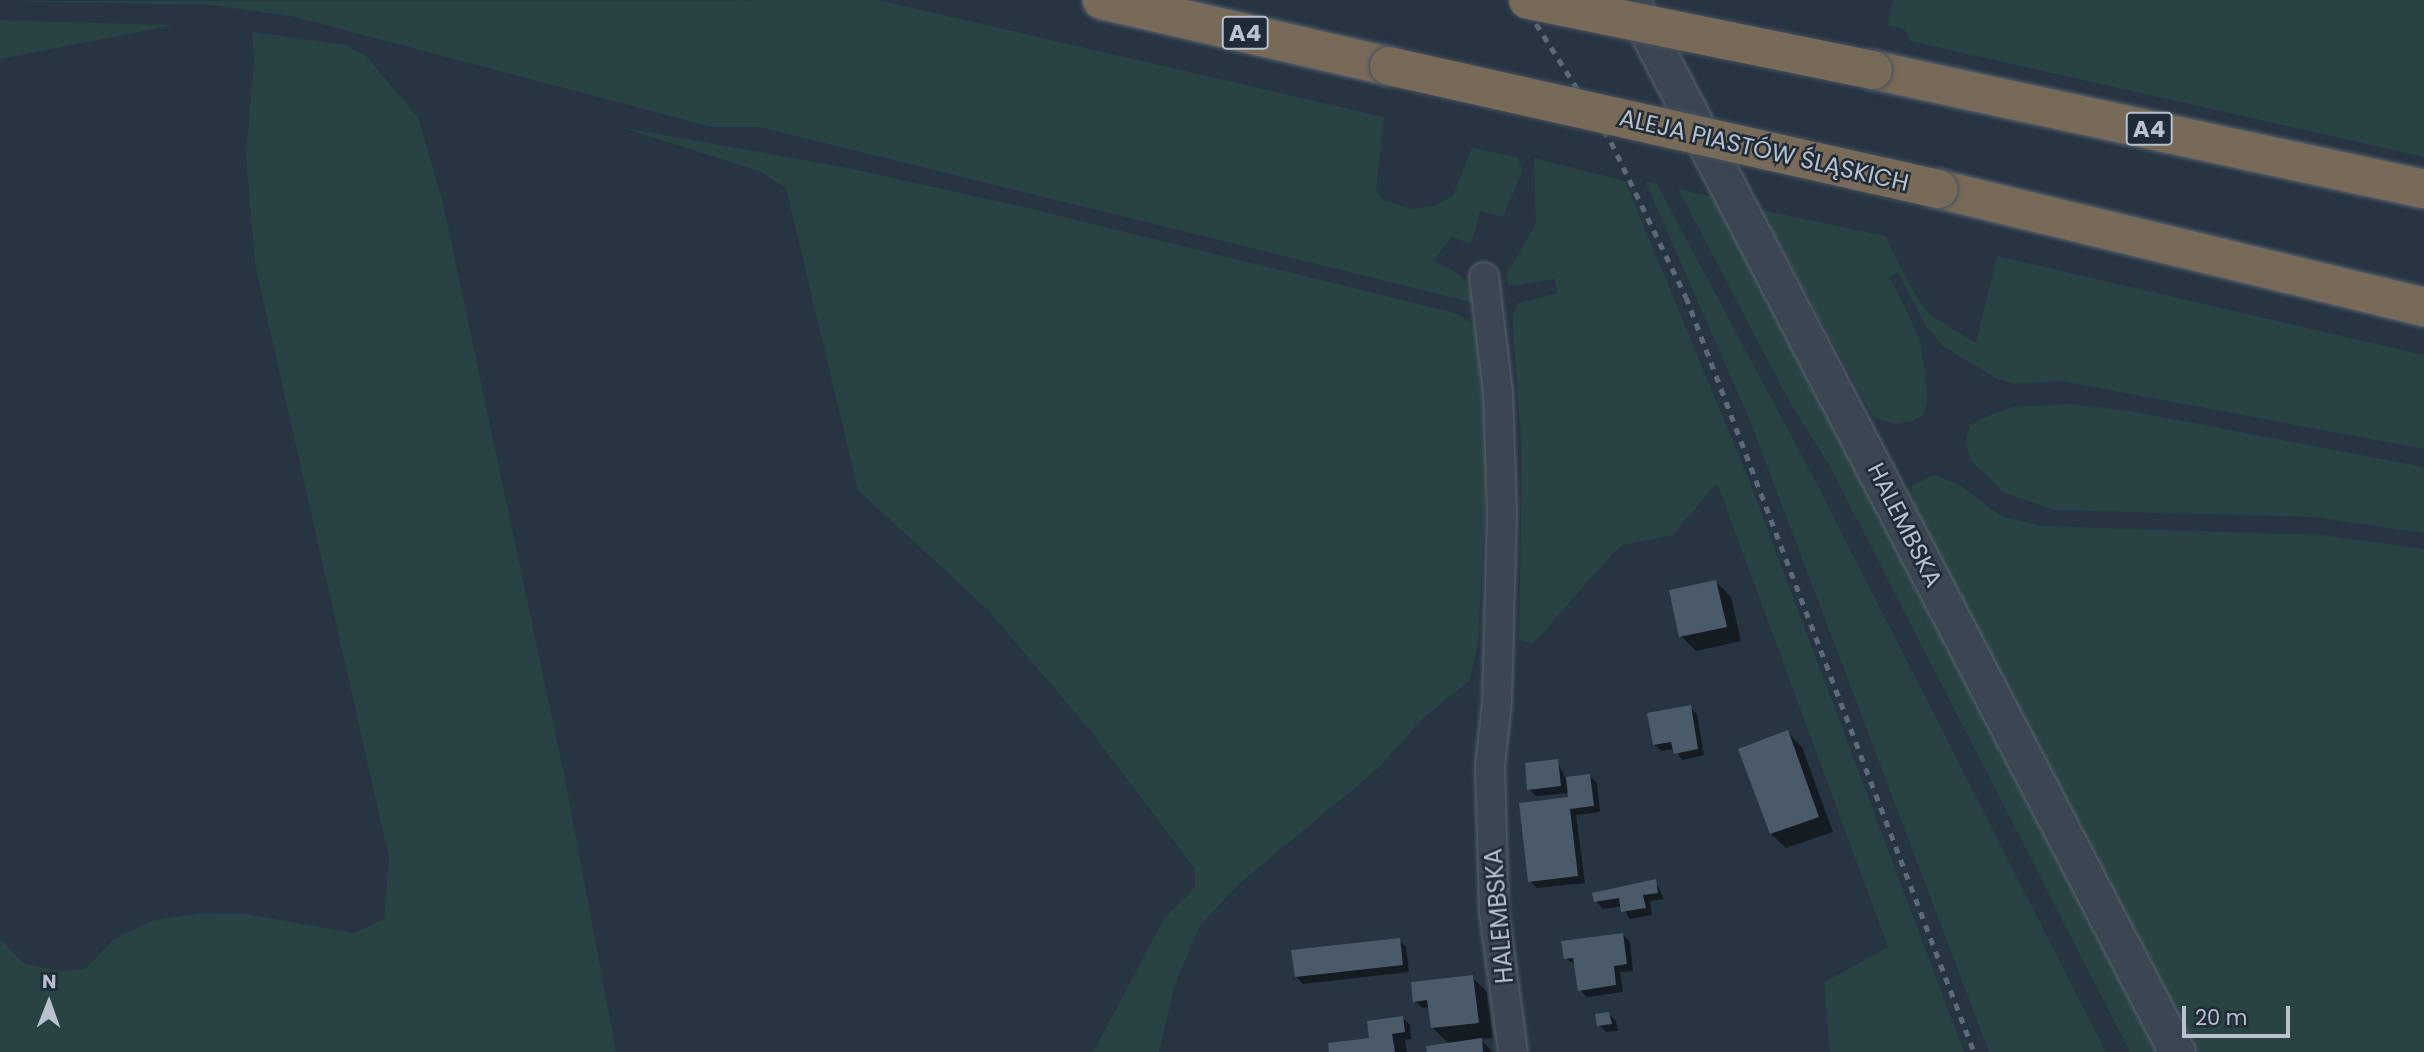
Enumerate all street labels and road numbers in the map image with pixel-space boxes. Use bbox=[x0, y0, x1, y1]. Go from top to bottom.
road number: A4 bbox=[1220, 14, 1270, 52]
street label: ALEJA PIASTÓW ŚLĄSKICH bbox=[1617, 103, 1911, 197]
road number: A4 bbox=[2124, 110, 2174, 148]
street label: HALEMBSKA bbox=[1861, 458, 1949, 592]
street label: HALEMBSKA bbox=[1479, 847, 1519, 985]

